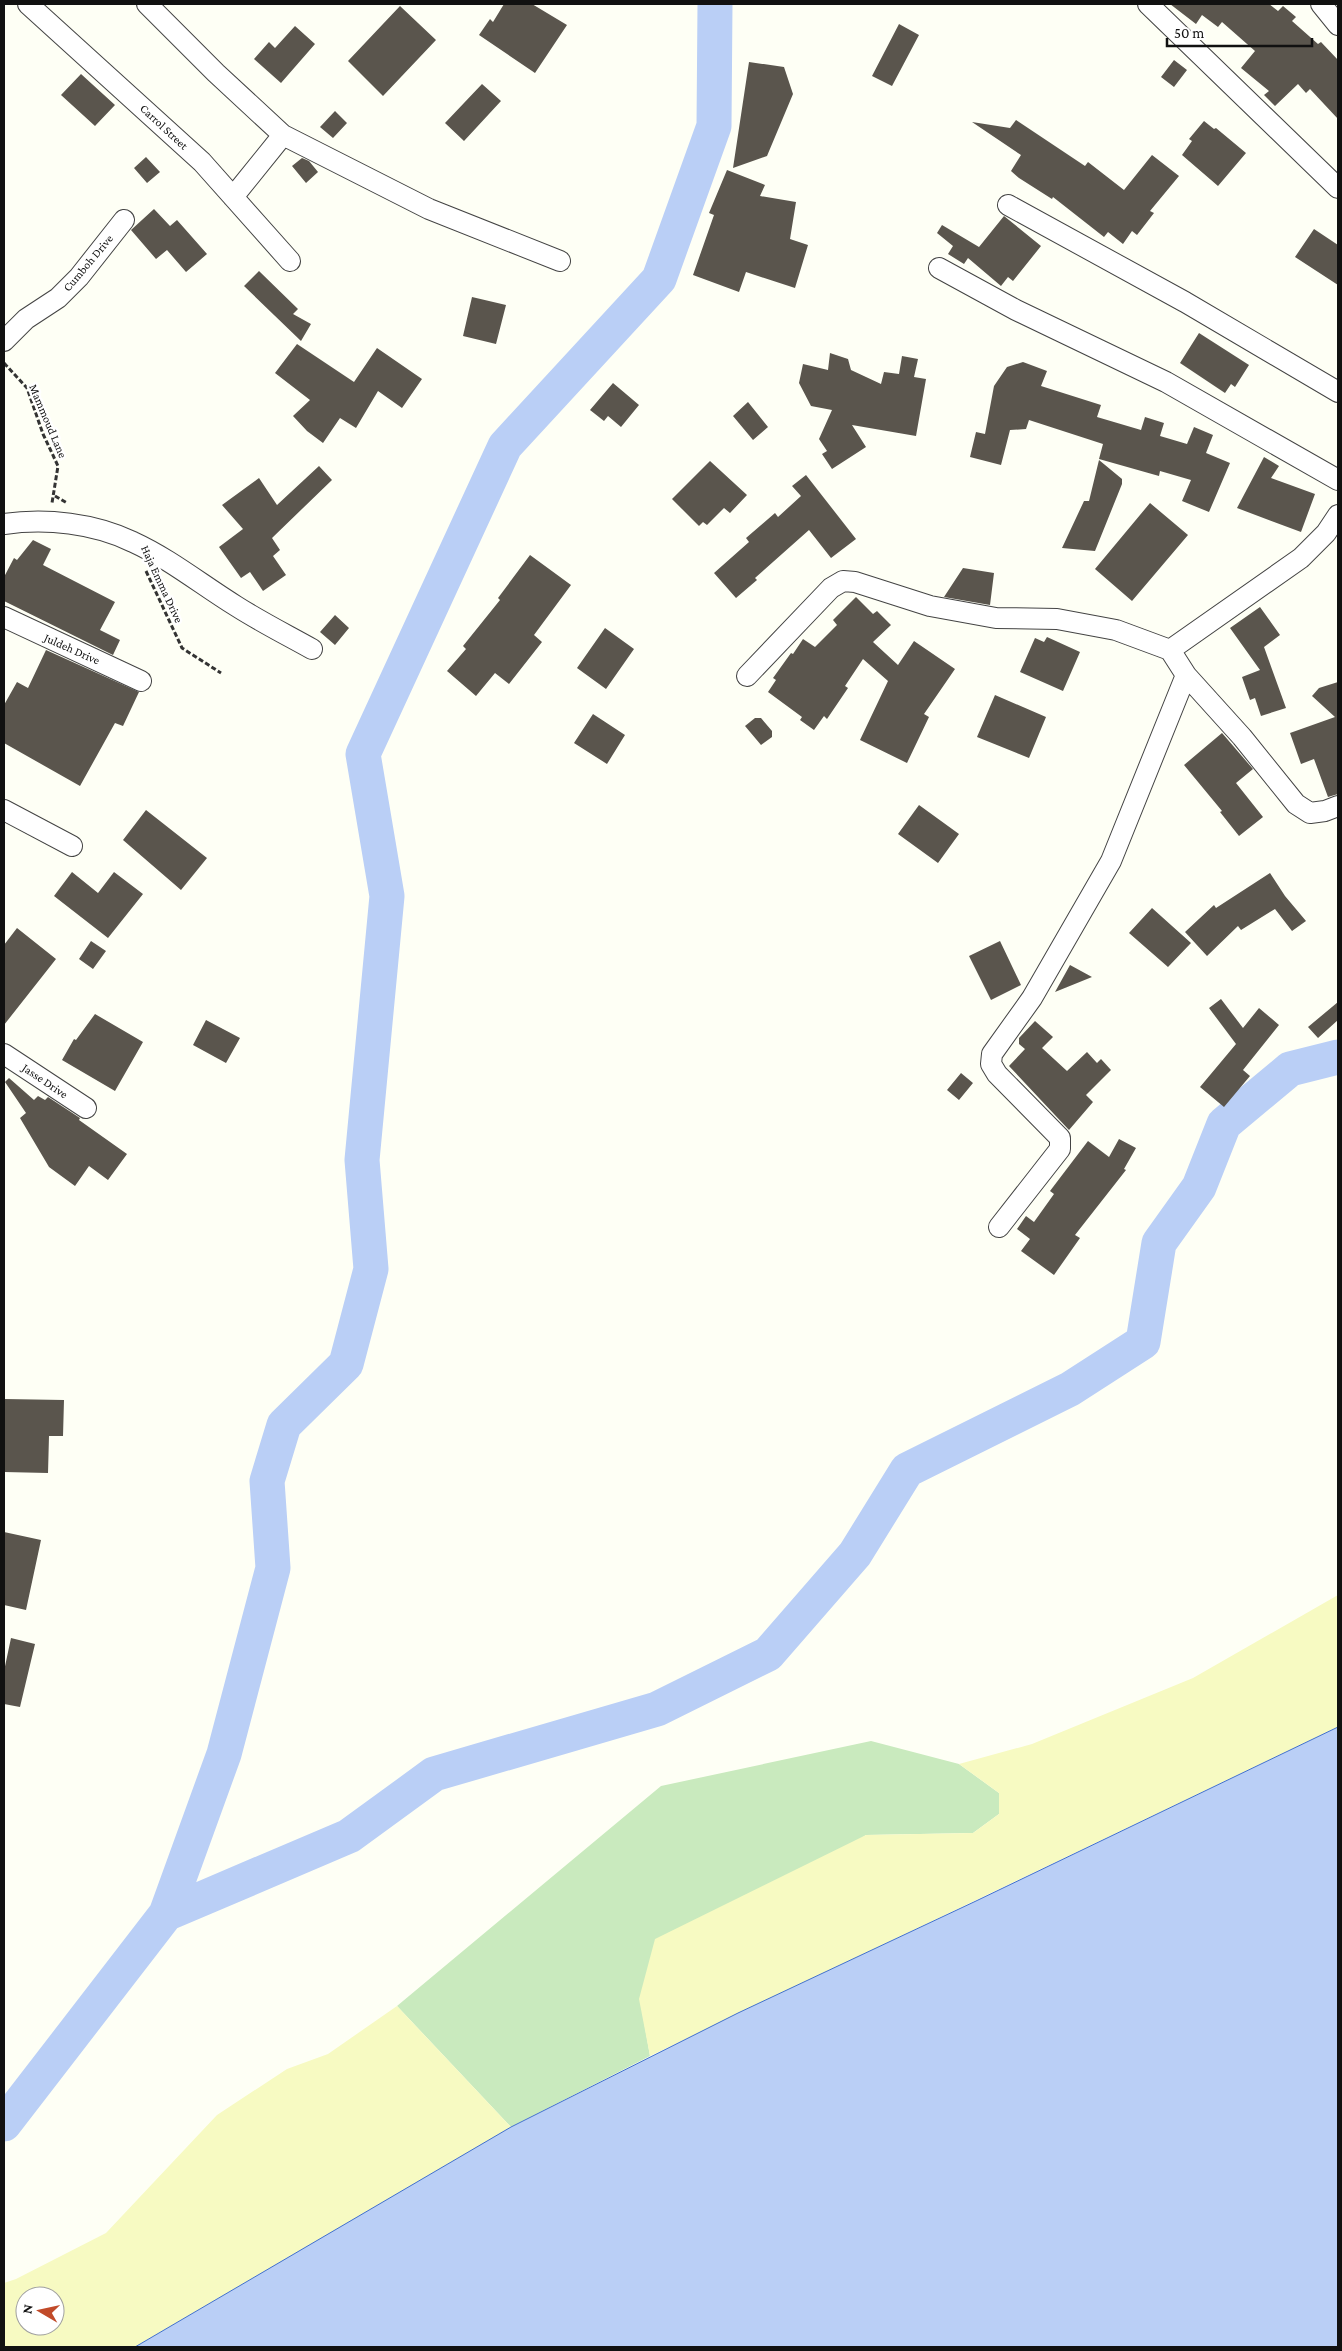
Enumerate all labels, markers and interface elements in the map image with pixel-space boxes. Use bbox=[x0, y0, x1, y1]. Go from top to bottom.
scale bar bbox=[1167, 15, 1312, 47]
text: 50 m bbox=[1174, 25, 1204, 41]
street label: Carrol Street bbox=[137, 101, 192, 153]
street label: Cumboh Drive bbox=[60, 232, 116, 294]
street label: Mammoud Lane bbox=[26, 382, 70, 460]
street label: Haja Emma Drive bbox=[138, 543, 186, 625]
street label: Juldeh Drive bbox=[41, 630, 102, 667]
street label: Jasse Drive bbox=[19, 1060, 71, 1101]
north arrow bbox=[15, 2286, 65, 2336]
text: N bbox=[19, 2303, 36, 2315]

